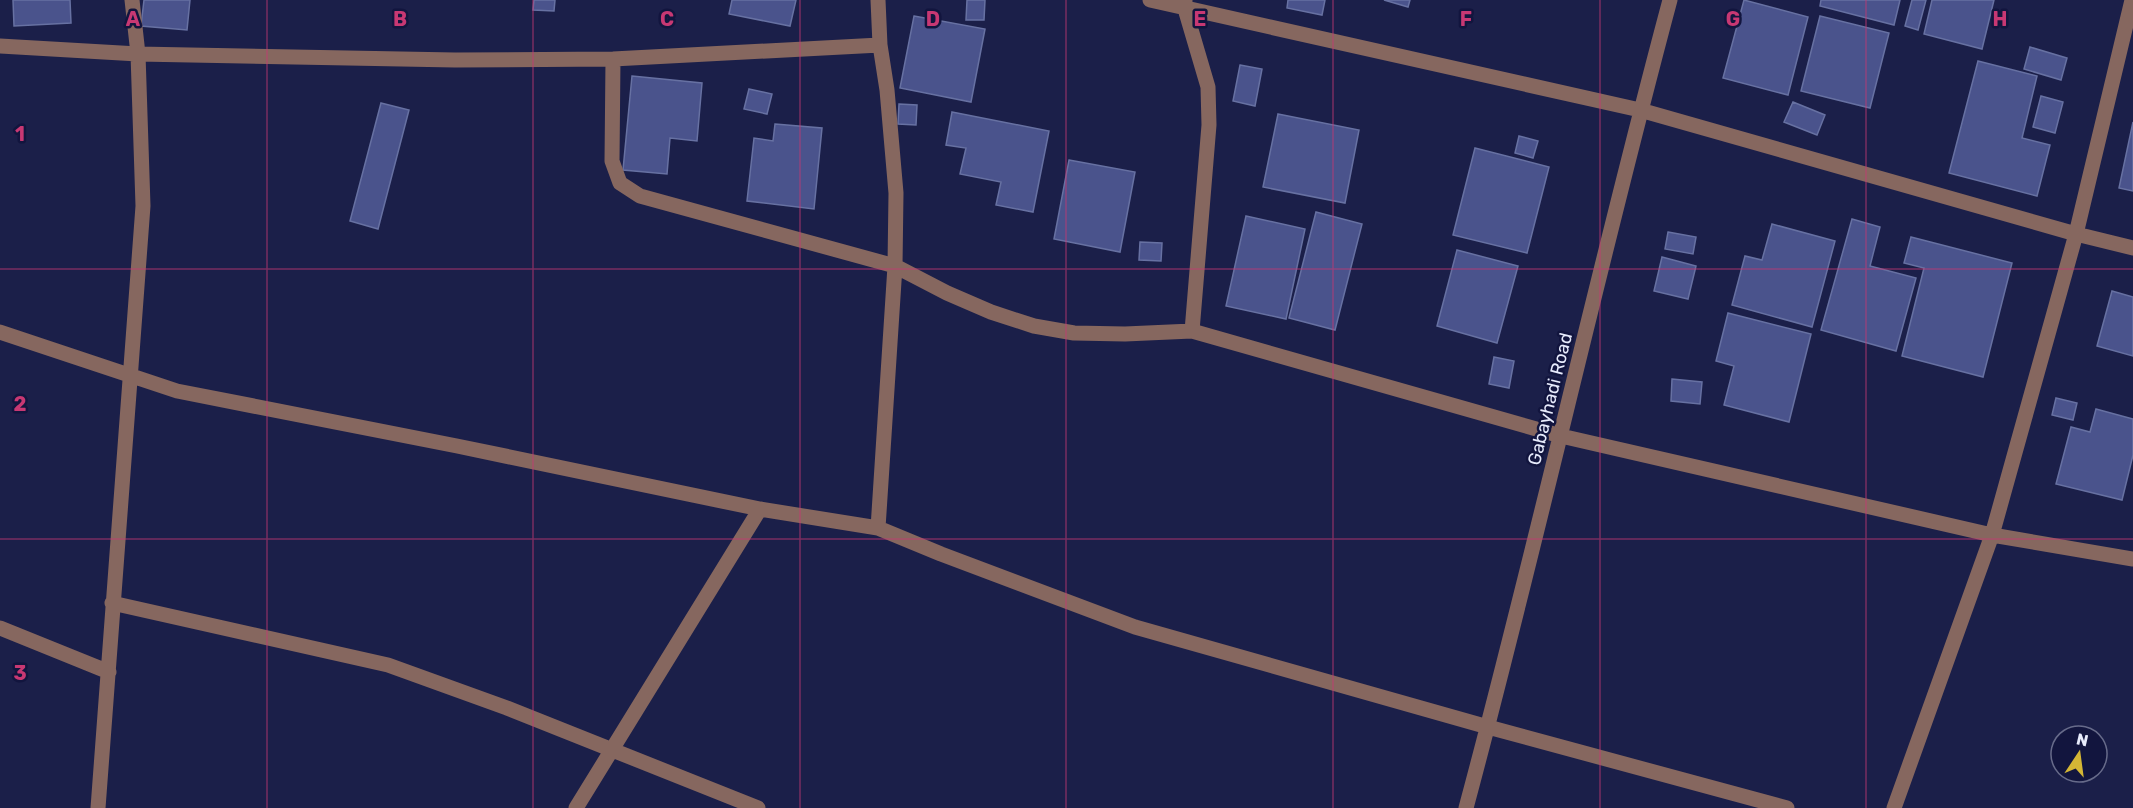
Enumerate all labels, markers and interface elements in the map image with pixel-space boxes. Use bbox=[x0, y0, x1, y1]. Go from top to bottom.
text: A bbox=[126, 7, 141, 31]
text: B bbox=[393, 7, 407, 31]
text: C bbox=[660, 7, 674, 31]
text: D bbox=[926, 7, 940, 31]
text: E bbox=[1194, 7, 1206, 31]
text: F bbox=[1460, 7, 1472, 31]
text: G bbox=[1726, 7, 1740, 31]
text: H bbox=[1993, 7, 2007, 31]
text: 1 bbox=[15, 122, 25, 146]
street label: Gabayhadi Road bbox=[1523, 331, 1577, 467]
text: 2 bbox=[14, 392, 27, 416]
text: 3 bbox=[13, 661, 27, 685]
north arrow bbox=[2049, 724, 2109, 784]
text: N bbox=[2075, 729, 2090, 750]

